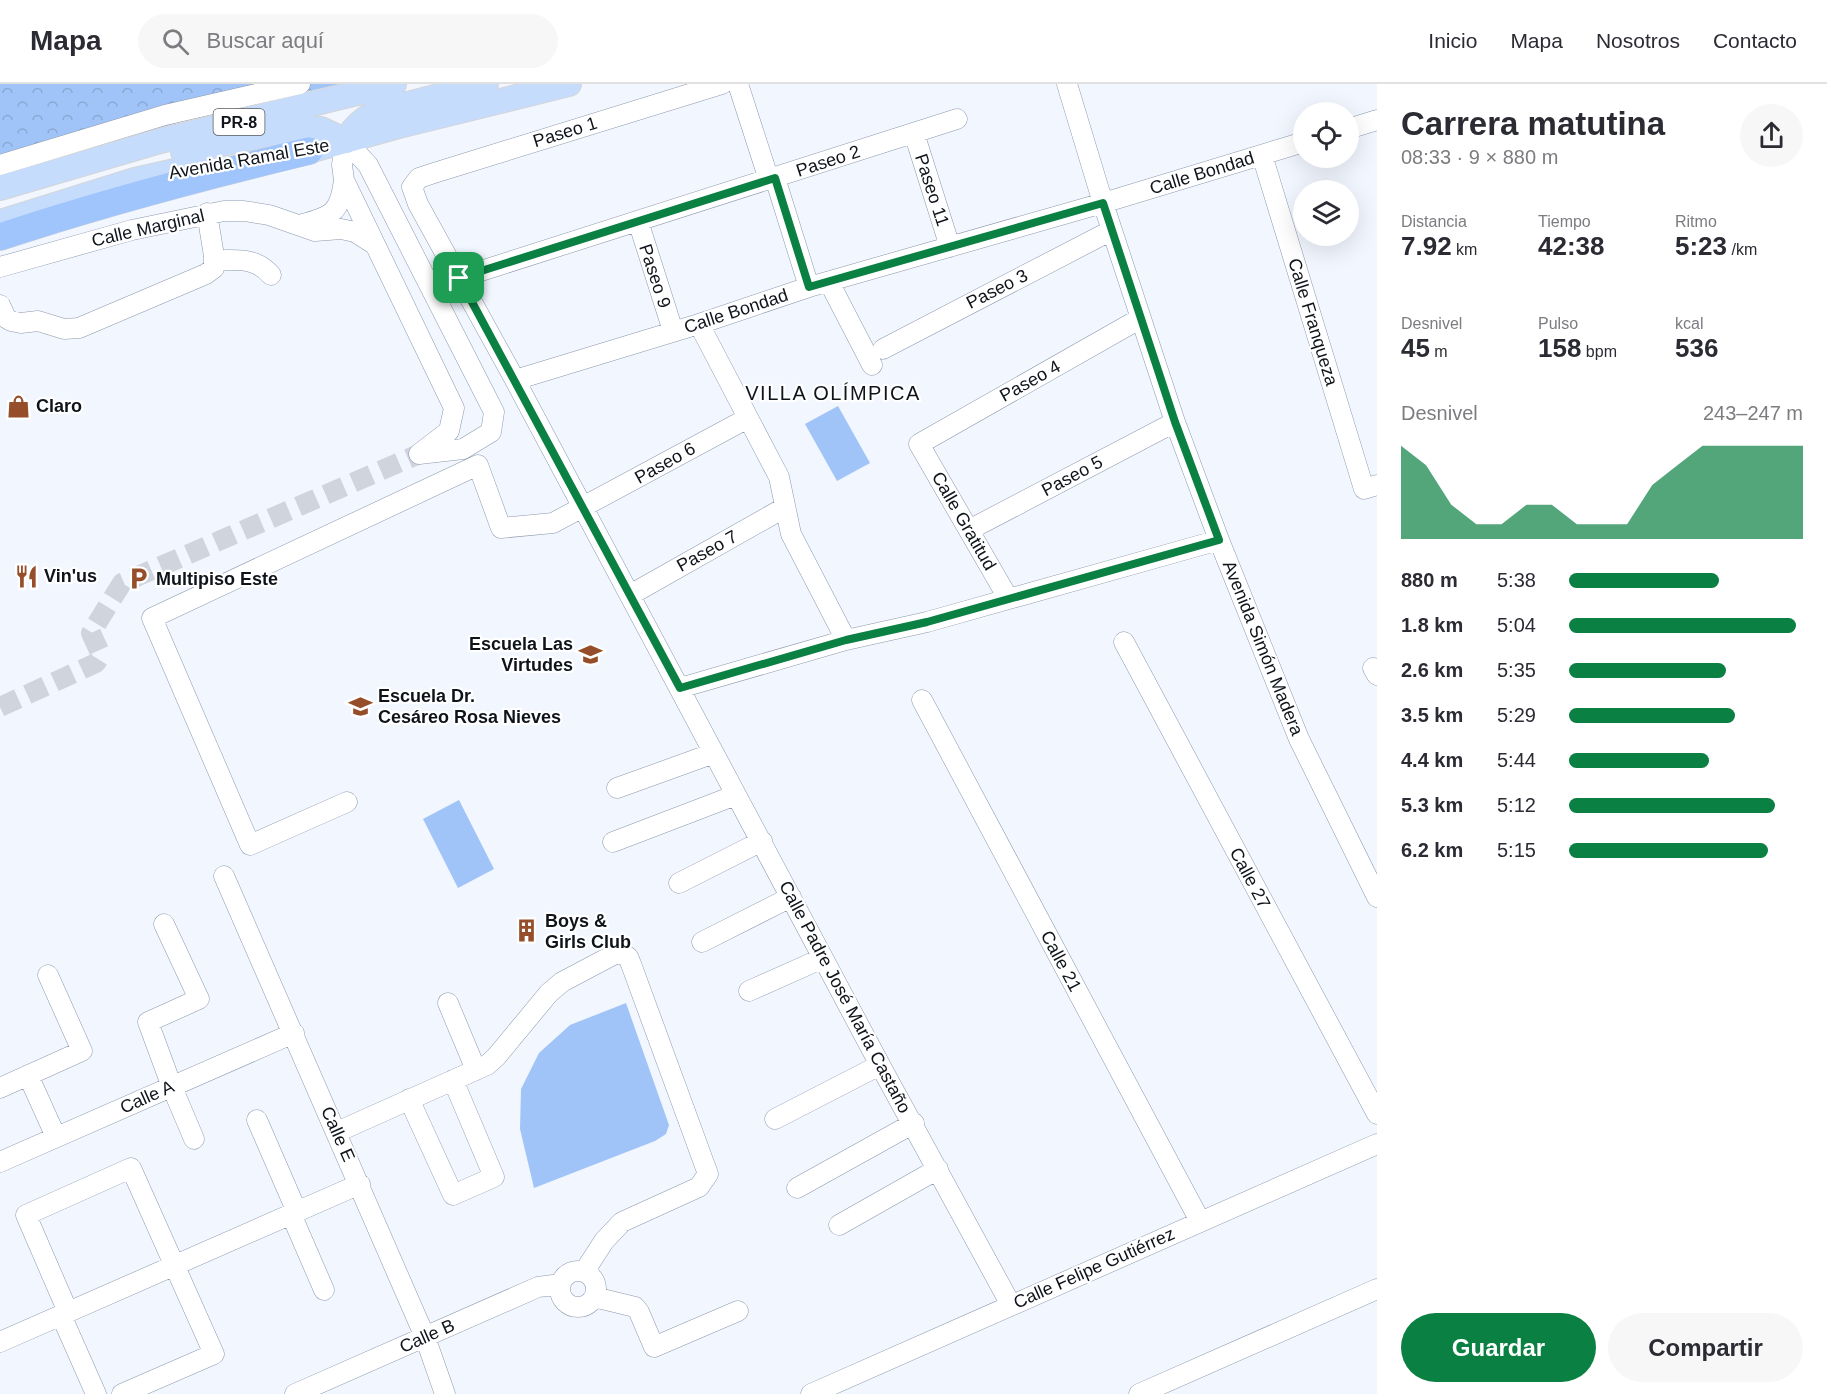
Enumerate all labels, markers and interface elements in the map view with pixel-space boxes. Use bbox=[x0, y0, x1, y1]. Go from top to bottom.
search box bbox=[138, 14, 558, 68]
text: Mapa bbox=[30, 25, 102, 56]
icon: search bbox=[159, 25, 192, 58]
text: Buscar aquí bbox=[207, 28, 324, 53]
text: Inicio bbox=[1428, 29, 1477, 52]
text: Mapa bbox=[1510, 29, 1563, 52]
text: Nosotros bbox=[1596, 29, 1680, 52]
text: Contacto bbox=[1713, 29, 1797, 52]
map controls bbox=[1293, 102, 1359, 246]
button: locate bbox=[1293, 102, 1359, 168]
button: share bbox=[1740, 104, 1803, 167]
text: Carrera matutina bbox=[1401, 105, 1665, 142]
road number: PR-8 bbox=[214, 109, 264, 135]
street label: Paseo 1 bbox=[530, 113, 600, 151]
street label: Avenida Ramal Este bbox=[167, 135, 331, 183]
street label: Paseo 2 bbox=[793, 141, 863, 181]
text: 08:33 · 9 × 880 m bbox=[1401, 146, 1558, 168]
street label: Calle Bondad bbox=[1147, 148, 1257, 198]
street label: Paseo 11 bbox=[911, 151, 953, 229]
button: layers bbox=[1293, 180, 1359, 246]
street label: Calle Marginal bbox=[90, 205, 206, 251]
text: Distancia bbox=[1401, 213, 1467, 230]
text: Tiempo bbox=[1538, 213, 1591, 230]
text: Ritmo bbox=[1675, 213, 1717, 230]
text: 7.92 bbox=[1401, 231, 1452, 261]
text: 42:38 bbox=[1538, 231, 1605, 261]
text: 5:23 bbox=[1675, 231, 1727, 261]
street label: Paseo 9 bbox=[635, 241, 675, 311]
text: km bbox=[1452, 241, 1477, 258]
text: /km bbox=[1727, 241, 1757, 258]
pin bbox=[433, 252, 484, 303]
street label: Calle Franqueza bbox=[1284, 256, 1342, 389]
icon: arrive bbox=[442, 261, 475, 294]
street label: Paseo 3 bbox=[963, 265, 1031, 313]
street label: Calle Bondad bbox=[682, 285, 790, 337]
text: Desnivel bbox=[1401, 315, 1462, 332]
text: Pulso bbox=[1538, 315, 1578, 332]
text: kcal bbox=[1675, 315, 1703, 332]
text: 45 bbox=[1401, 333, 1430, 363]
text: 158 bbox=[1538, 333, 1581, 363]
text: 536 bbox=[1675, 333, 1718, 363]
text: m bbox=[1430, 343, 1448, 360]
text: bpm bbox=[1581, 343, 1617, 360]
street label: Paseo 4 bbox=[996, 356, 1064, 406]
district label: VILLA OLÍMPICA bbox=[745, 382, 921, 404]
shop icon: Claro bbox=[5, 393, 31, 419]
place label: Claro bbox=[36, 396, 82, 416]
text: Desnivel bbox=[1401, 402, 1478, 424]
text: 243–247 m bbox=[1703, 402, 1803, 424]
street label: Paseo 6 bbox=[631, 438, 699, 488]
street label: Paseo 5 bbox=[1038, 452, 1106, 500]
street label: Calle Gratitud bbox=[928, 468, 1000, 574]
street label: Paseo 7 bbox=[673, 526, 741, 576]
street label: Avenida Simón Madera bbox=[1219, 558, 1308, 739]
restaurant icon: Vin'us bbox=[13, 563, 39, 589]
place label: Vin'us bbox=[44, 566, 97, 586]
parking icon: Multipiso Este bbox=[125, 566, 151, 592]
place label: Multipiso Este bbox=[156, 569, 278, 589]
text: 880 m bbox=[1401, 569, 1458, 591]
text: 5:38 bbox=[1497, 569, 1536, 591]
text: 1.8 km bbox=[1401, 614, 1463, 636]
text: 5:04 bbox=[1497, 614, 1536, 636]
place label: Escuela Las Virtudes bbox=[469, 634, 573, 675]
school or university icon: Escuela Las Virtudes bbox=[578, 641, 604, 667]
text: 2.6 km bbox=[1401, 659, 1463, 681]
text: 5:35 bbox=[1497, 659, 1536, 681]
place label: Escuela Dr. Cesáreo Rosa Nieves bbox=[378, 686, 561, 727]
school or university icon: Escuela Dr. Cesáreo Rosa Nieves bbox=[347, 693, 373, 719]
text: 3.5 km bbox=[1401, 704, 1463, 726]
text: 5:29 bbox=[1497, 704, 1536, 726]
text: 4.4 km bbox=[1401, 749, 1463, 771]
text: 5:44 bbox=[1497, 749, 1536, 771]
text: 5.3 km bbox=[1401, 794, 1463, 816]
text: 5:12 bbox=[1497, 794, 1536, 816]
text: 6.2 km bbox=[1401, 839, 1463, 861]
text: 5:15 bbox=[1497, 839, 1536, 861]
street label: Calle 27 bbox=[1226, 844, 1274, 912]
street label: Calle Padre José María Castaño bbox=[775, 877, 915, 1117]
place label: Boys & Girls Club bbox=[545, 911, 631, 952]
building icon: Boys & Girls Club bbox=[514, 918, 540, 944]
street label: Calle 21 bbox=[1037, 927, 1085, 995]
street label: Calle A bbox=[117, 1076, 177, 1118]
street label: Calle E bbox=[317, 1103, 359, 1165]
street label: Calle Felipe Gutiérrez bbox=[1010, 1223, 1178, 1313]
button: Guardar bbox=[1401, 1313, 1596, 1382]
button: Compartir bbox=[1608, 1313, 1803, 1382]
street label: Calle B bbox=[396, 1315, 458, 1357]

